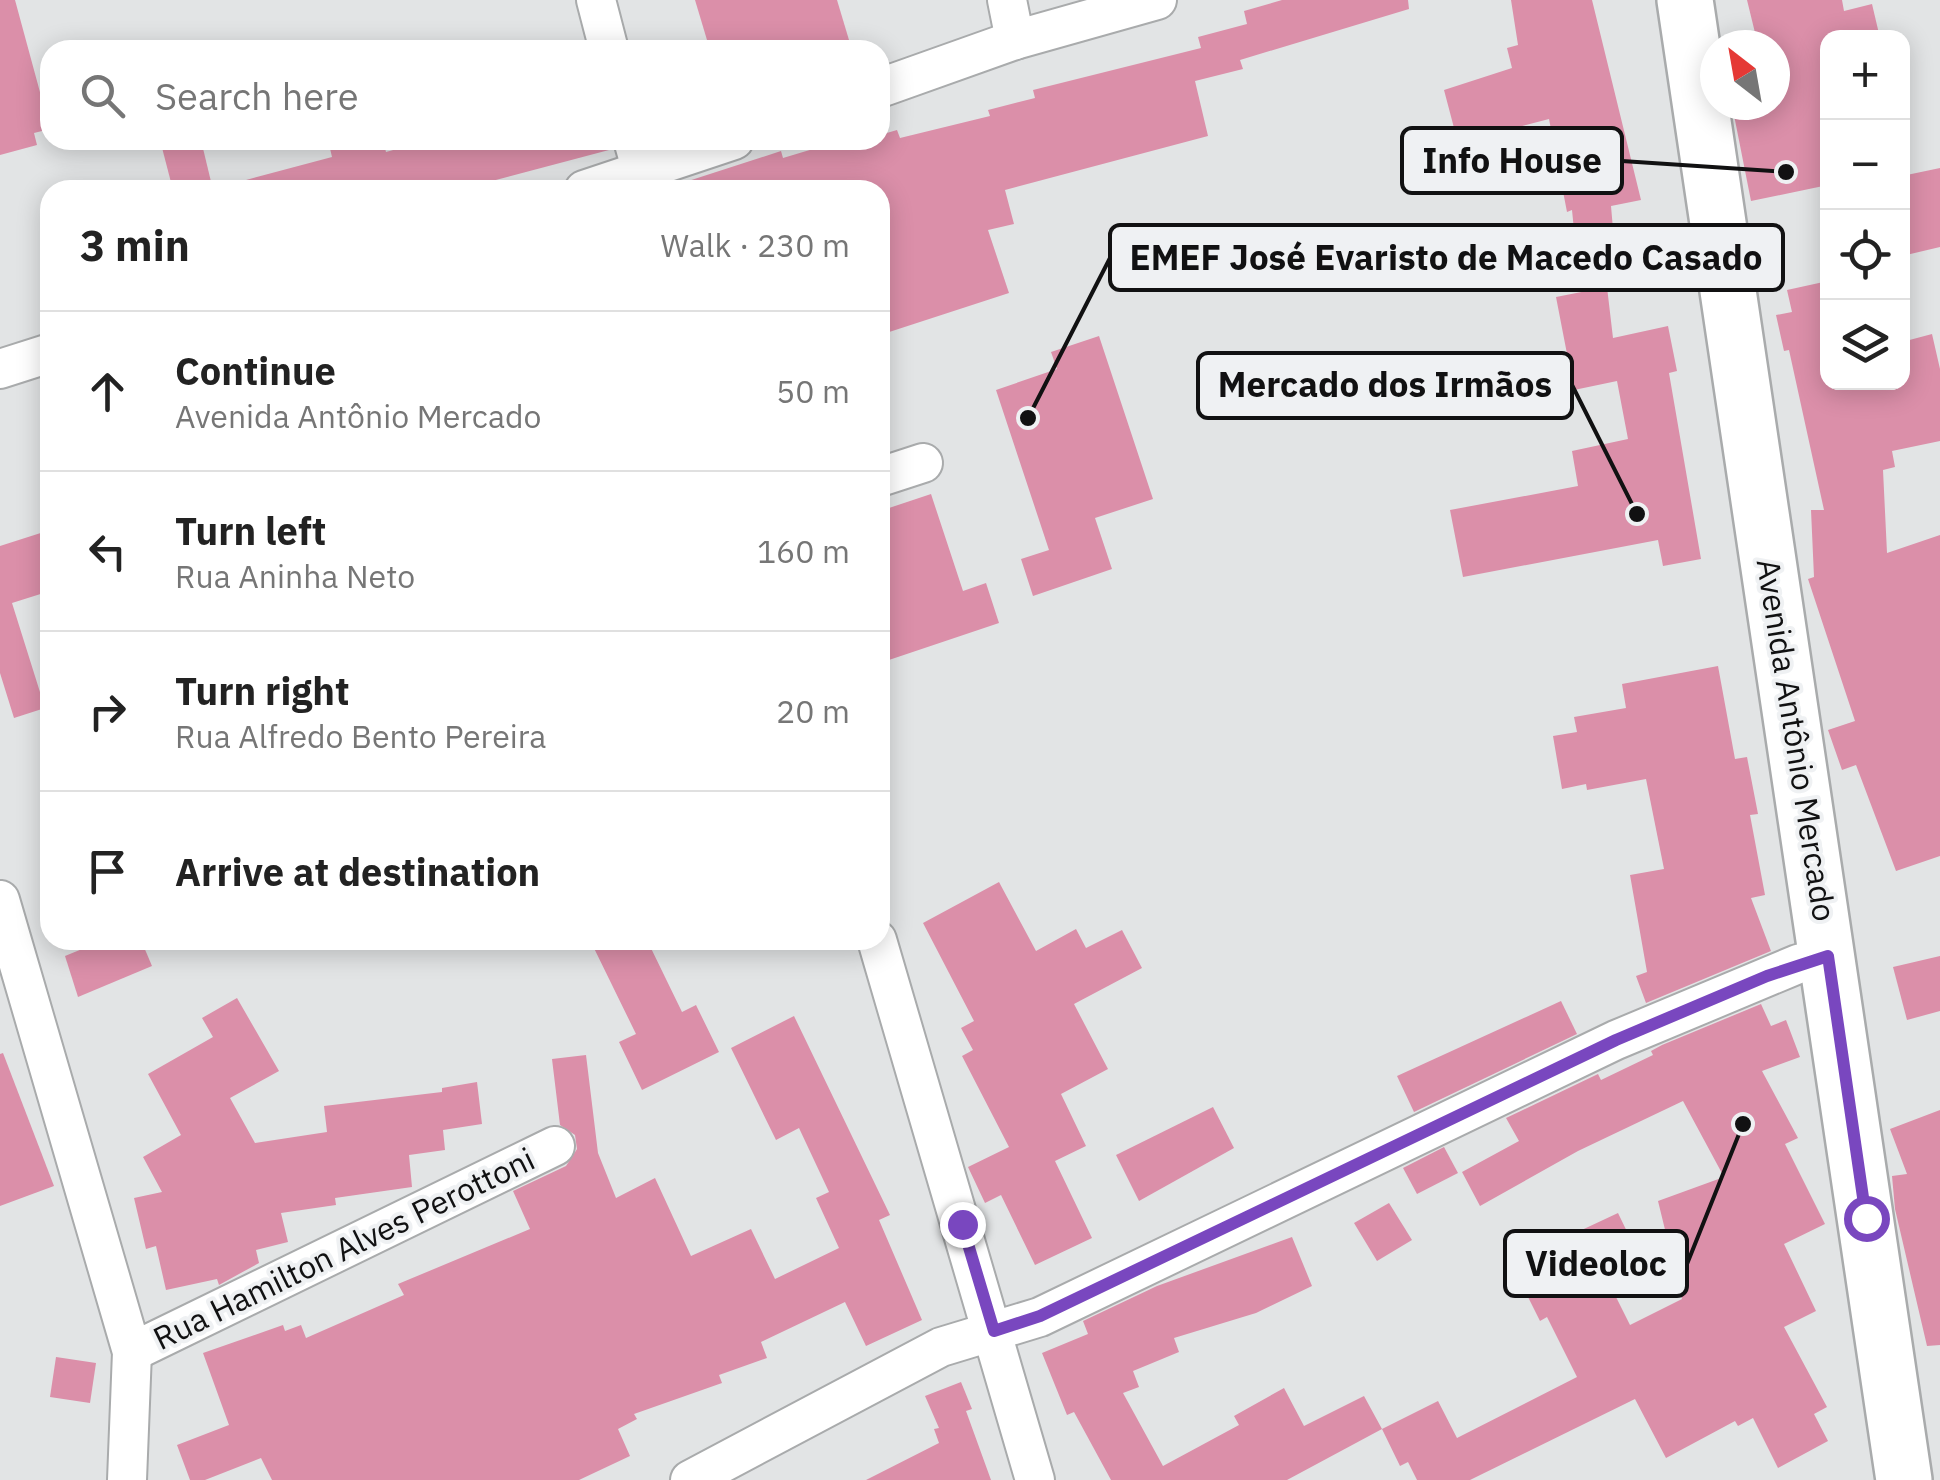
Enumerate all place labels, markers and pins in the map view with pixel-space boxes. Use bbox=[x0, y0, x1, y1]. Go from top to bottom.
callout: Info House bbox=[1402, 128, 1622, 193]
callout: EMEF José Evaristo de Macedo Casado bbox=[1110, 225, 1783, 290]
callout: Mercado dos Irmãos bbox=[1198, 353, 1572, 418]
callout: Videoloc bbox=[1505, 1231, 1687, 1296]

